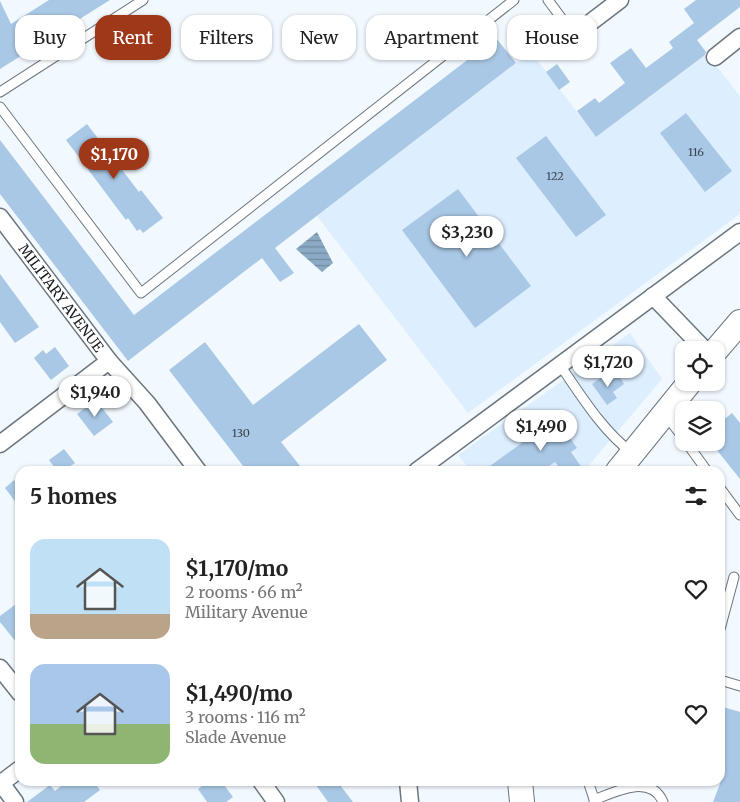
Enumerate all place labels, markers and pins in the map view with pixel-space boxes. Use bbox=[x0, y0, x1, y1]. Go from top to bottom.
pin: $1,170 bbox=[73, 138, 155, 180]
pin: $3,230 bbox=[426, 216, 508, 258]
pin: $1,720 bbox=[567, 346, 649, 388]
pin: $1,940 bbox=[54, 376, 136, 418]
pin: $1,490 bbox=[500, 410, 582, 452]

